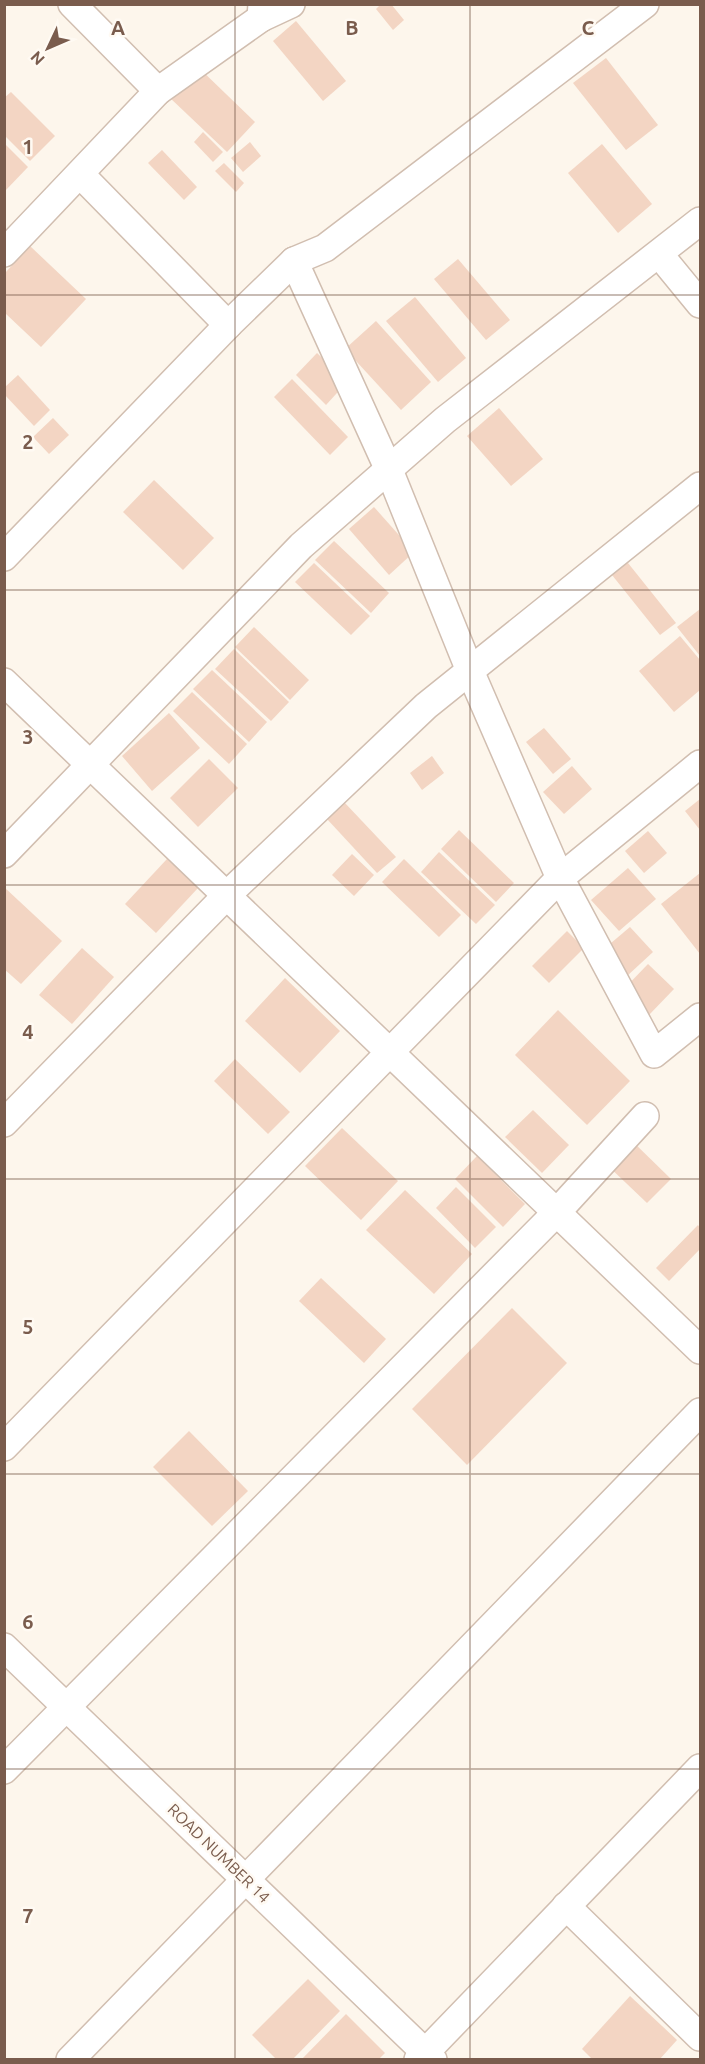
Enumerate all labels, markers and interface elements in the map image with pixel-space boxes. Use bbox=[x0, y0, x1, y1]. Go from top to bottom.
text: A bbox=[111, 16, 125, 39]
text: B bbox=[345, 16, 359, 39]
text: C bbox=[582, 16, 595, 39]
north arrow bbox=[18, 18, 78, 78]
text: N bbox=[27, 48, 48, 69]
text: 1 bbox=[22, 135, 34, 158]
text: 2 bbox=[22, 430, 34, 453]
text: 3 bbox=[22, 725, 34, 748]
text: 4 bbox=[22, 1020, 34, 1043]
text: 5 bbox=[22, 1315, 34, 1338]
text: 6 bbox=[22, 1610, 34, 1633]
street label: ROAD NUMBER 14 bbox=[164, 1800, 274, 1906]
text: 7 bbox=[22, 1904, 34, 1927]

